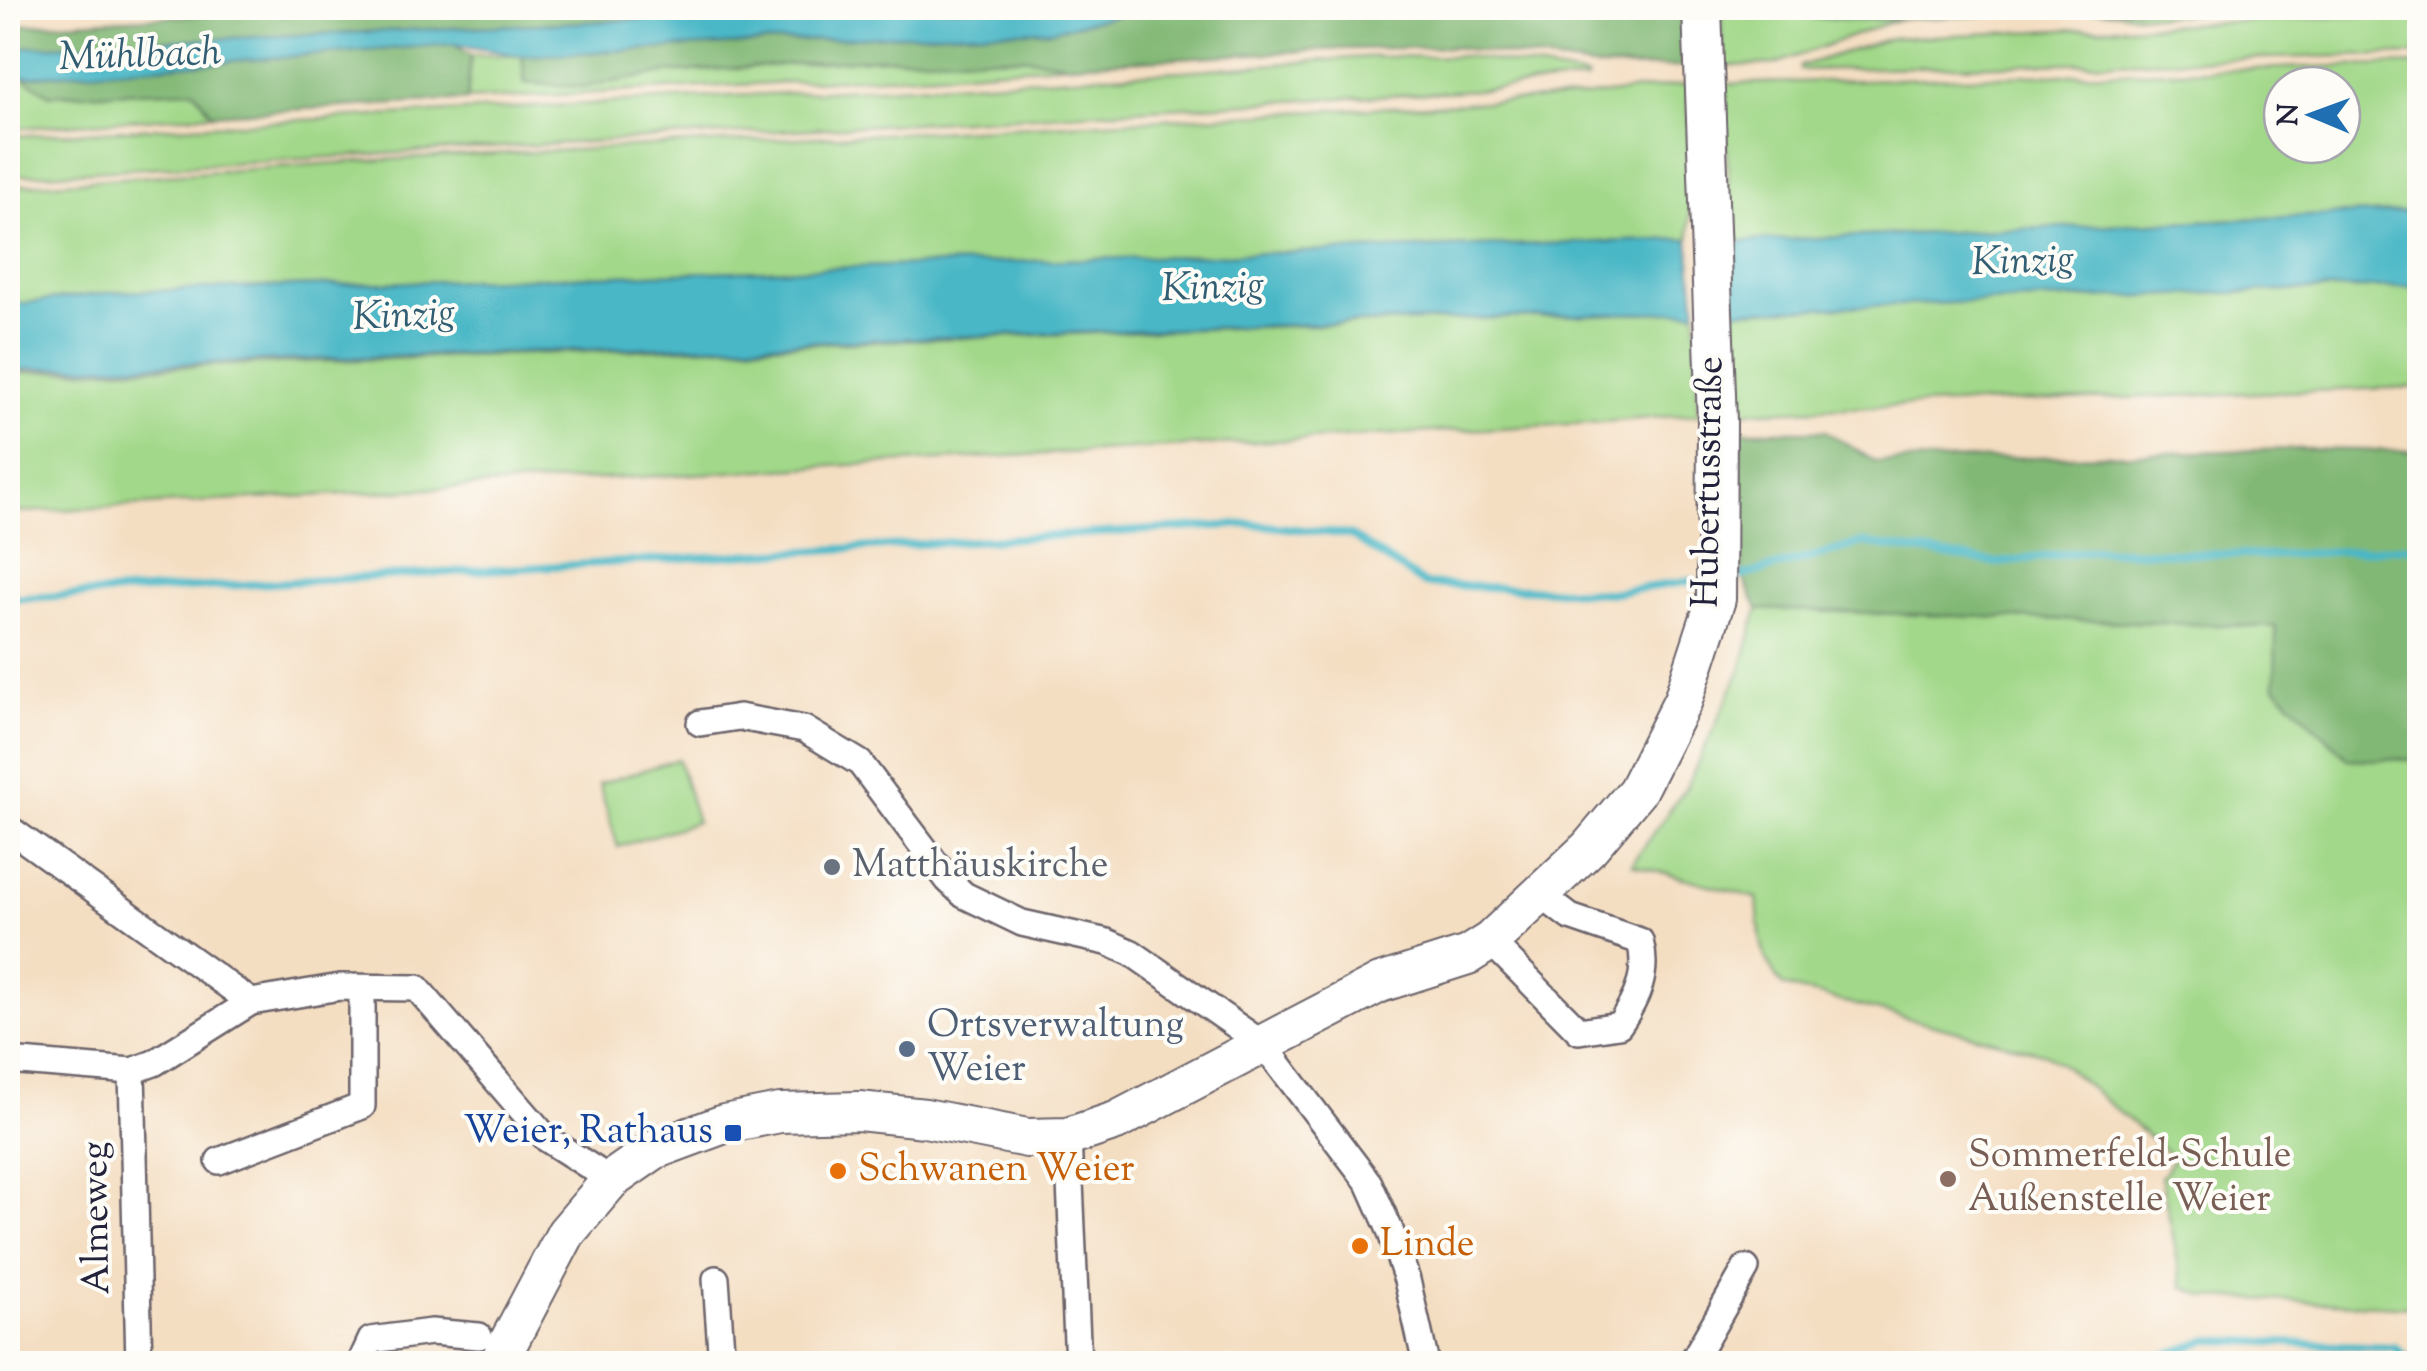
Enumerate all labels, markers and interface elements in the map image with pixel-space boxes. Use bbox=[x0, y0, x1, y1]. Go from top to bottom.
water label: Mühlbach bbox=[58, 26, 223, 88]
north arrow bbox=[2262, 65, 2362, 165]
text: N bbox=[2270, 103, 2310, 126]
water label: Kinzig bbox=[1970, 233, 2076, 293]
water label: Kinzig bbox=[1160, 259, 1266, 319]
water label: Kinzig bbox=[351, 286, 457, 348]
street label: Hubertusstraße bbox=[1681, 356, 1739, 608]
place label: Matthäuskirche bbox=[852, 840, 1108, 894]
marker: Matthäuskirche bbox=[821, 856, 843, 878]
place label: Ortsverwaltung Weier bbox=[927, 1000, 1184, 1098]
marker: Ortsverwaltung Weier bbox=[896, 1038, 918, 1060]
place label: Weier, Rathaus bbox=[463, 1106, 713, 1160]
marker: Weier, Rathaus bbox=[722, 1122, 744, 1144]
place label: Sommerfeld-Schule Außenstelle Weier bbox=[1968, 1130, 2291, 1228]
street label: Almeweg bbox=[70, 1141, 126, 1295]
place label: Schwanen Weier bbox=[858, 1144, 1135, 1198]
marker: Schwanen Weier bbox=[827, 1160, 849, 1182]
marker: Sommerfeld-Schule Außenstelle Weier bbox=[1937, 1168, 1959, 1190]
place label: Linde bbox=[1380, 1219, 1475, 1273]
marker: Linde bbox=[1349, 1235, 1371, 1257]

